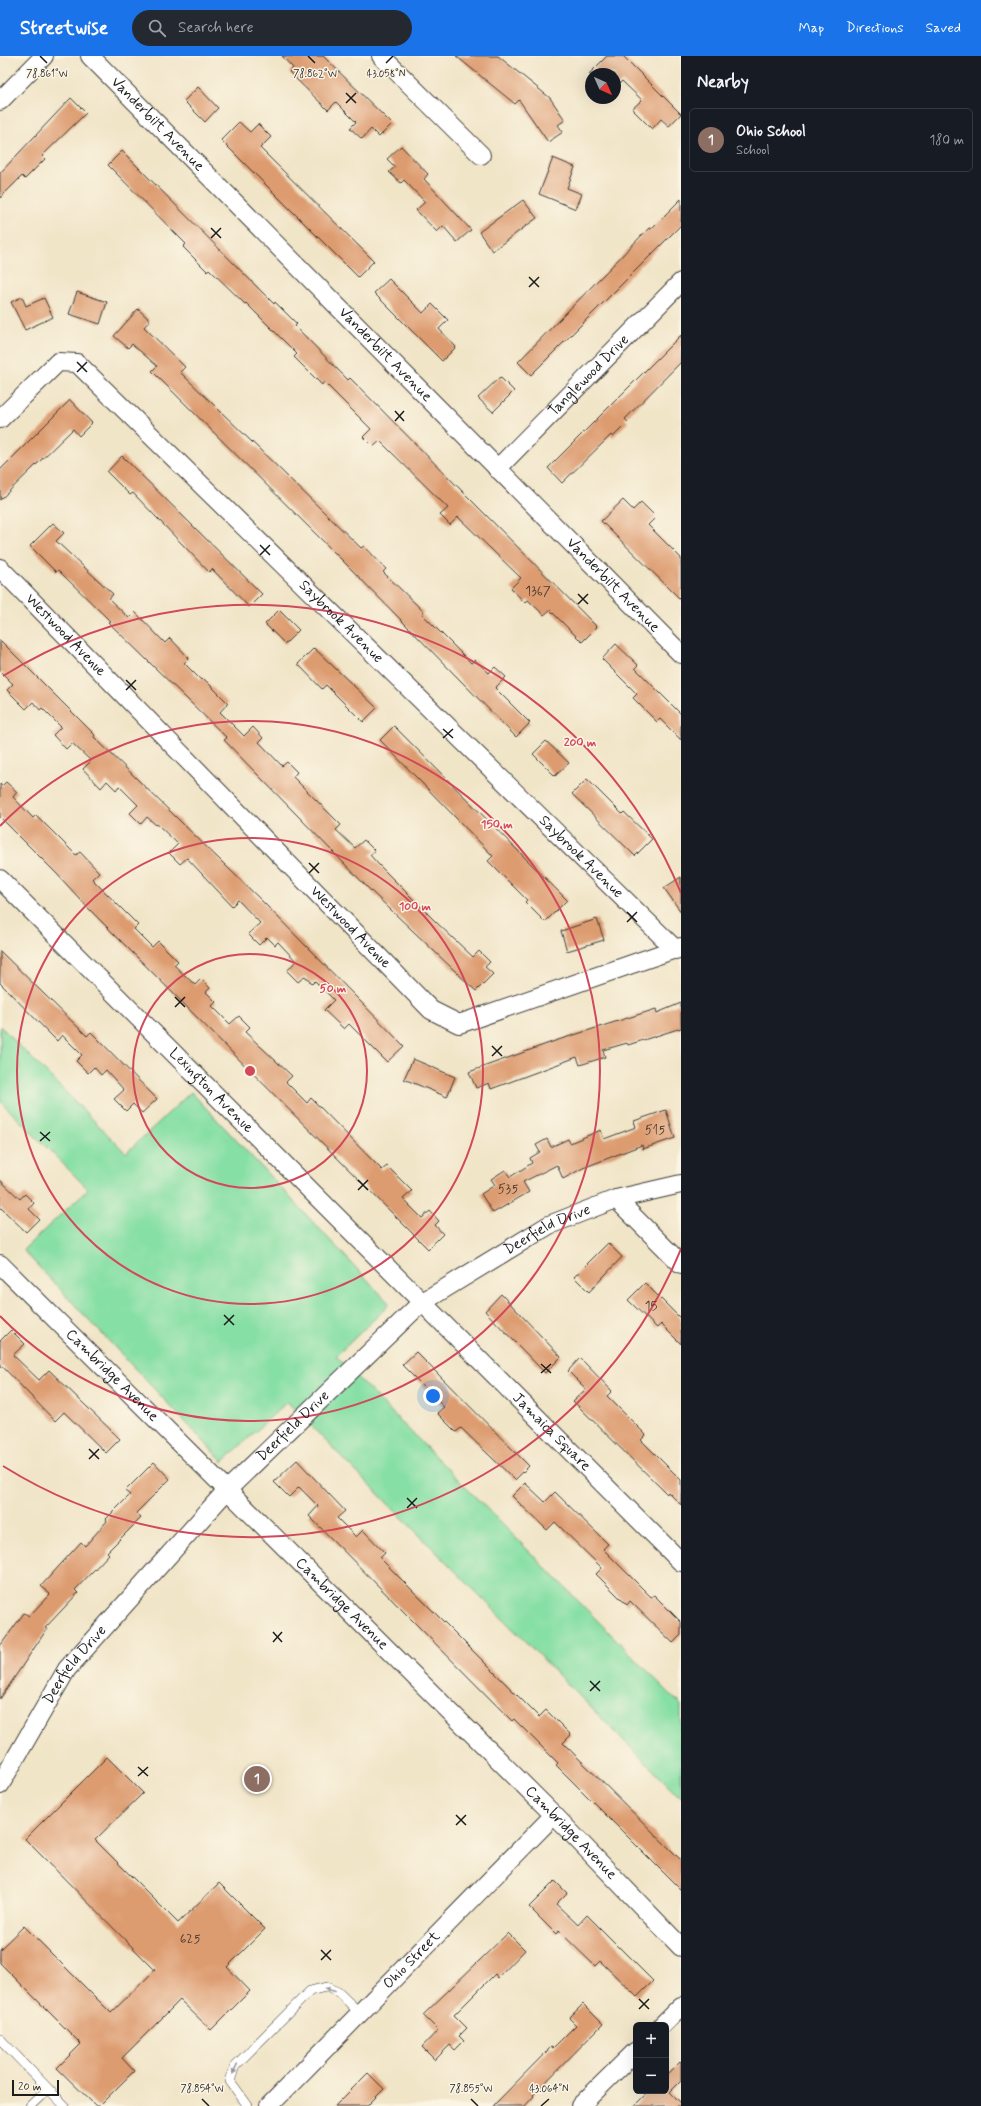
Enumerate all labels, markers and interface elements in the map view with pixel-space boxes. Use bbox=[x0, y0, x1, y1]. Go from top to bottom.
search box bbox=[132, 10, 412, 46]
text: Streetwise bbox=[20, 16, 108, 41]
icon: search bbox=[146, 17, 168, 39]
text: Search here bbox=[178, 18, 254, 38]
text: Map bbox=[798, 19, 824, 37]
text: Directions bbox=[846, 19, 904, 37]
text: Saved bbox=[926, 19, 961, 37]
text: 78.861°W bbox=[26, 67, 68, 81]
text: 78.862°W bbox=[293, 67, 337, 81]
text: 43.058°N bbox=[367, 67, 406, 81]
north arrow bbox=[585, 68, 621, 104]
text: Nearby bbox=[697, 71, 749, 93]
street label: Vanderbilt Avenue bbox=[106, 73, 209, 176]
text: Ohio School bbox=[736, 122, 806, 142]
text: 1 bbox=[708, 132, 714, 149]
text: 180 m bbox=[929, 132, 964, 149]
text: School bbox=[736, 142, 770, 159]
street label: Vanderbilt Avenue bbox=[334, 303, 437, 406]
street label: Tanglewood Drive bbox=[544, 330, 634, 421]
street label: Vanderbilt Avenue bbox=[562, 533, 664, 637]
street label: Saybrook Avenue bbox=[294, 576, 388, 668]
house number: 1367 bbox=[525, 583, 551, 600]
street label: Westwood Avenue bbox=[21, 590, 111, 681]
text: 200 m bbox=[564, 735, 597, 751]
street label: Saybrook Avenue bbox=[534, 811, 628, 903]
text: 150 m bbox=[481, 817, 513, 833]
street label: Westwood Avenue bbox=[306, 882, 395, 973]
text: 100 m bbox=[399, 899, 432, 915]
text: 50 m bbox=[320, 981, 347, 997]
street label: Lexington Avenue bbox=[164, 1044, 258, 1138]
centre of rings bbox=[243, 1064, 257, 1078]
house number: 515 bbox=[645, 1122, 665, 1139]
house number: 535 bbox=[498, 1181, 518, 1198]
street label: Deerfield Drive bbox=[501, 1200, 594, 1260]
house number: 15 bbox=[645, 1298, 657, 1315]
street label: Cambridge Avenue bbox=[61, 1325, 163, 1426]
street label: Deerfield Drive bbox=[252, 1386, 334, 1466]
your location bbox=[423, 1386, 443, 1406]
street label: Jamaica Square bbox=[508, 1388, 595, 1476]
street label: Cambridge Avenue bbox=[291, 1553, 393, 1655]
street label: Deerfield Drive bbox=[39, 1621, 111, 1708]
pin: 1 bbox=[244, 1764, 270, 1794]
street label: Cambridge Avenue bbox=[521, 1782, 621, 1884]
street label: Ohio Street bbox=[379, 1927, 445, 1994]
house number: 625 bbox=[180, 1931, 200, 1948]
one-way arrow bbox=[324, 1987, 336, 1993]
map controls bbox=[633, 2022, 669, 2094]
button: + bbox=[633, 2022, 669, 2058]
button: − bbox=[633, 2058, 669, 2094]
one-way arrow bbox=[232, 2064, 238, 2075]
scale bar bbox=[12, 2078, 59, 2097]
text: 20 m bbox=[18, 2080, 41, 2094]
text: 78.854°W bbox=[180, 2082, 224, 2096]
text: 78.855°W bbox=[450, 2082, 492, 2096]
text: 43.064°N bbox=[529, 2082, 569, 2096]

